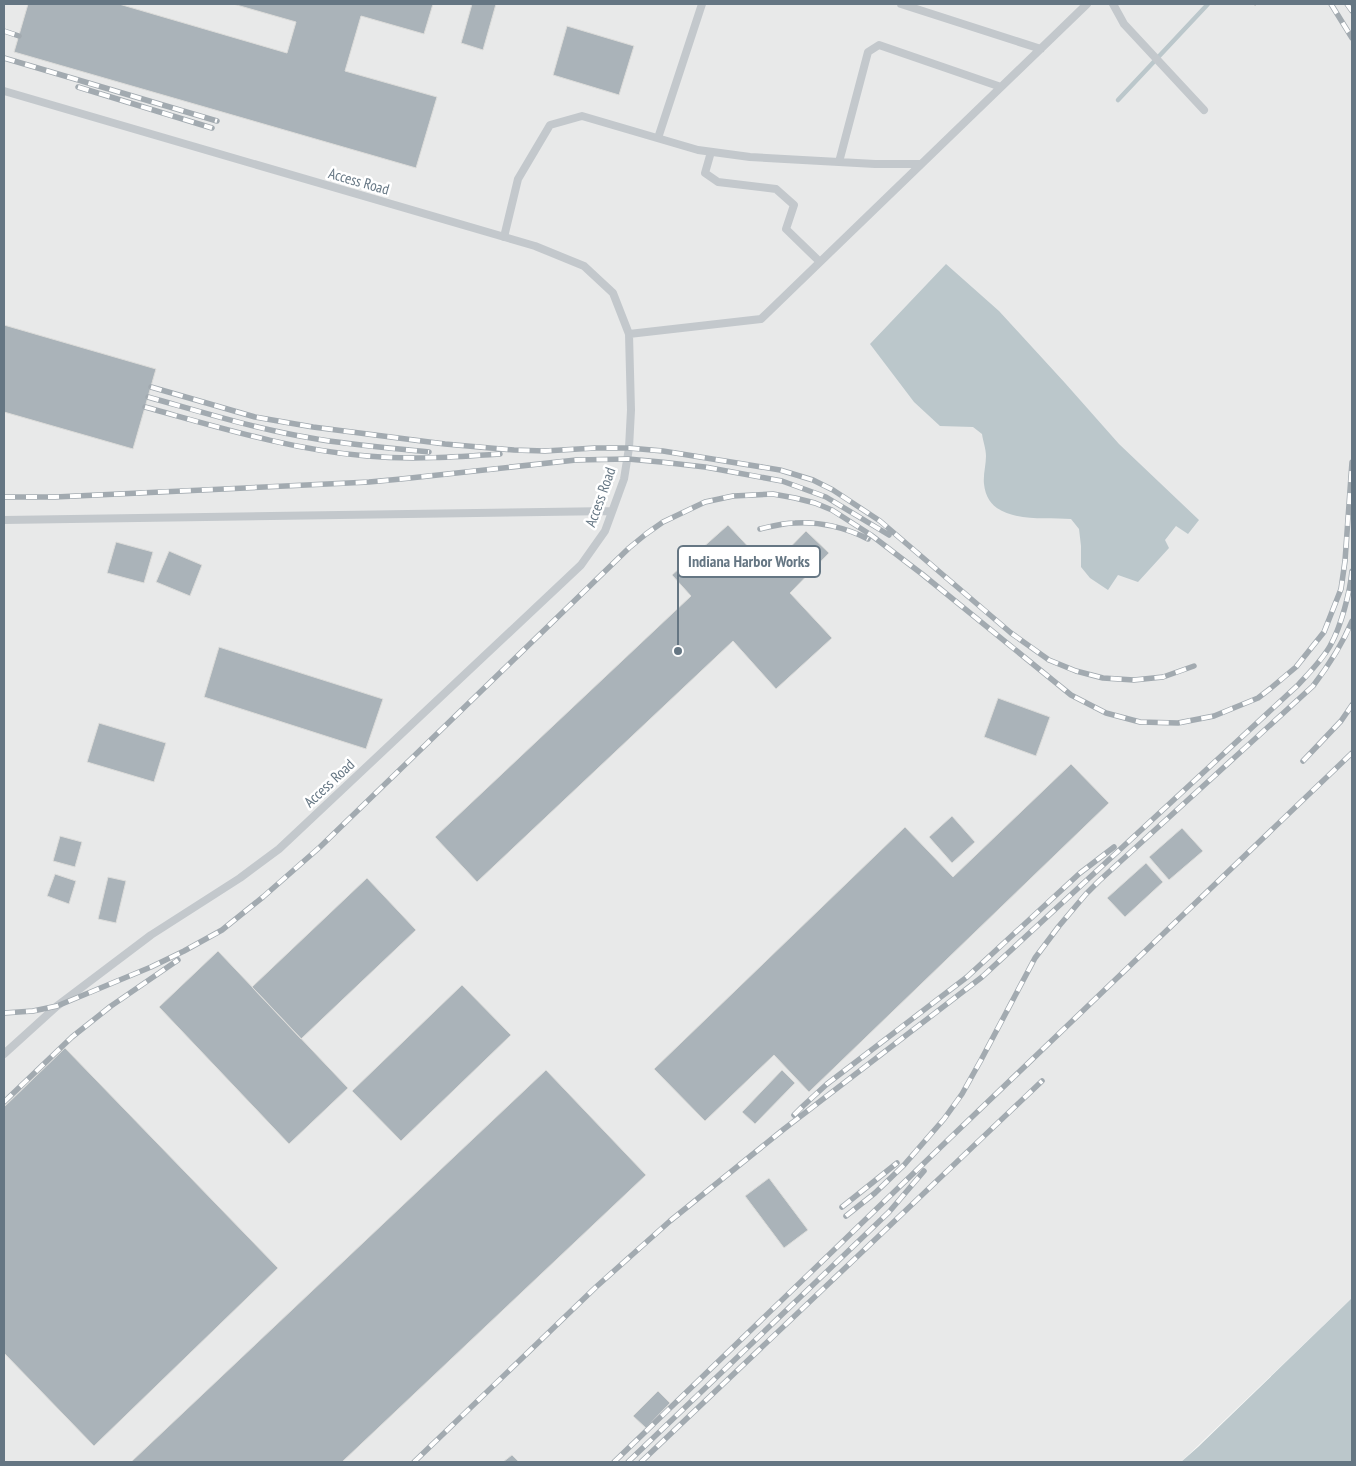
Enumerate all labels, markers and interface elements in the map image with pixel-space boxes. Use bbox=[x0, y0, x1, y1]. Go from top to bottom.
street label: Access Road bbox=[326, 163, 392, 199]
street label: Access Road bbox=[580, 465, 620, 529]
callout: Indiana Harbor Works bbox=[678, 546, 820, 577]
text: Indiana Harbor Works bbox=[688, 551, 810, 571]
street label: Access Road bbox=[300, 755, 358, 811]

